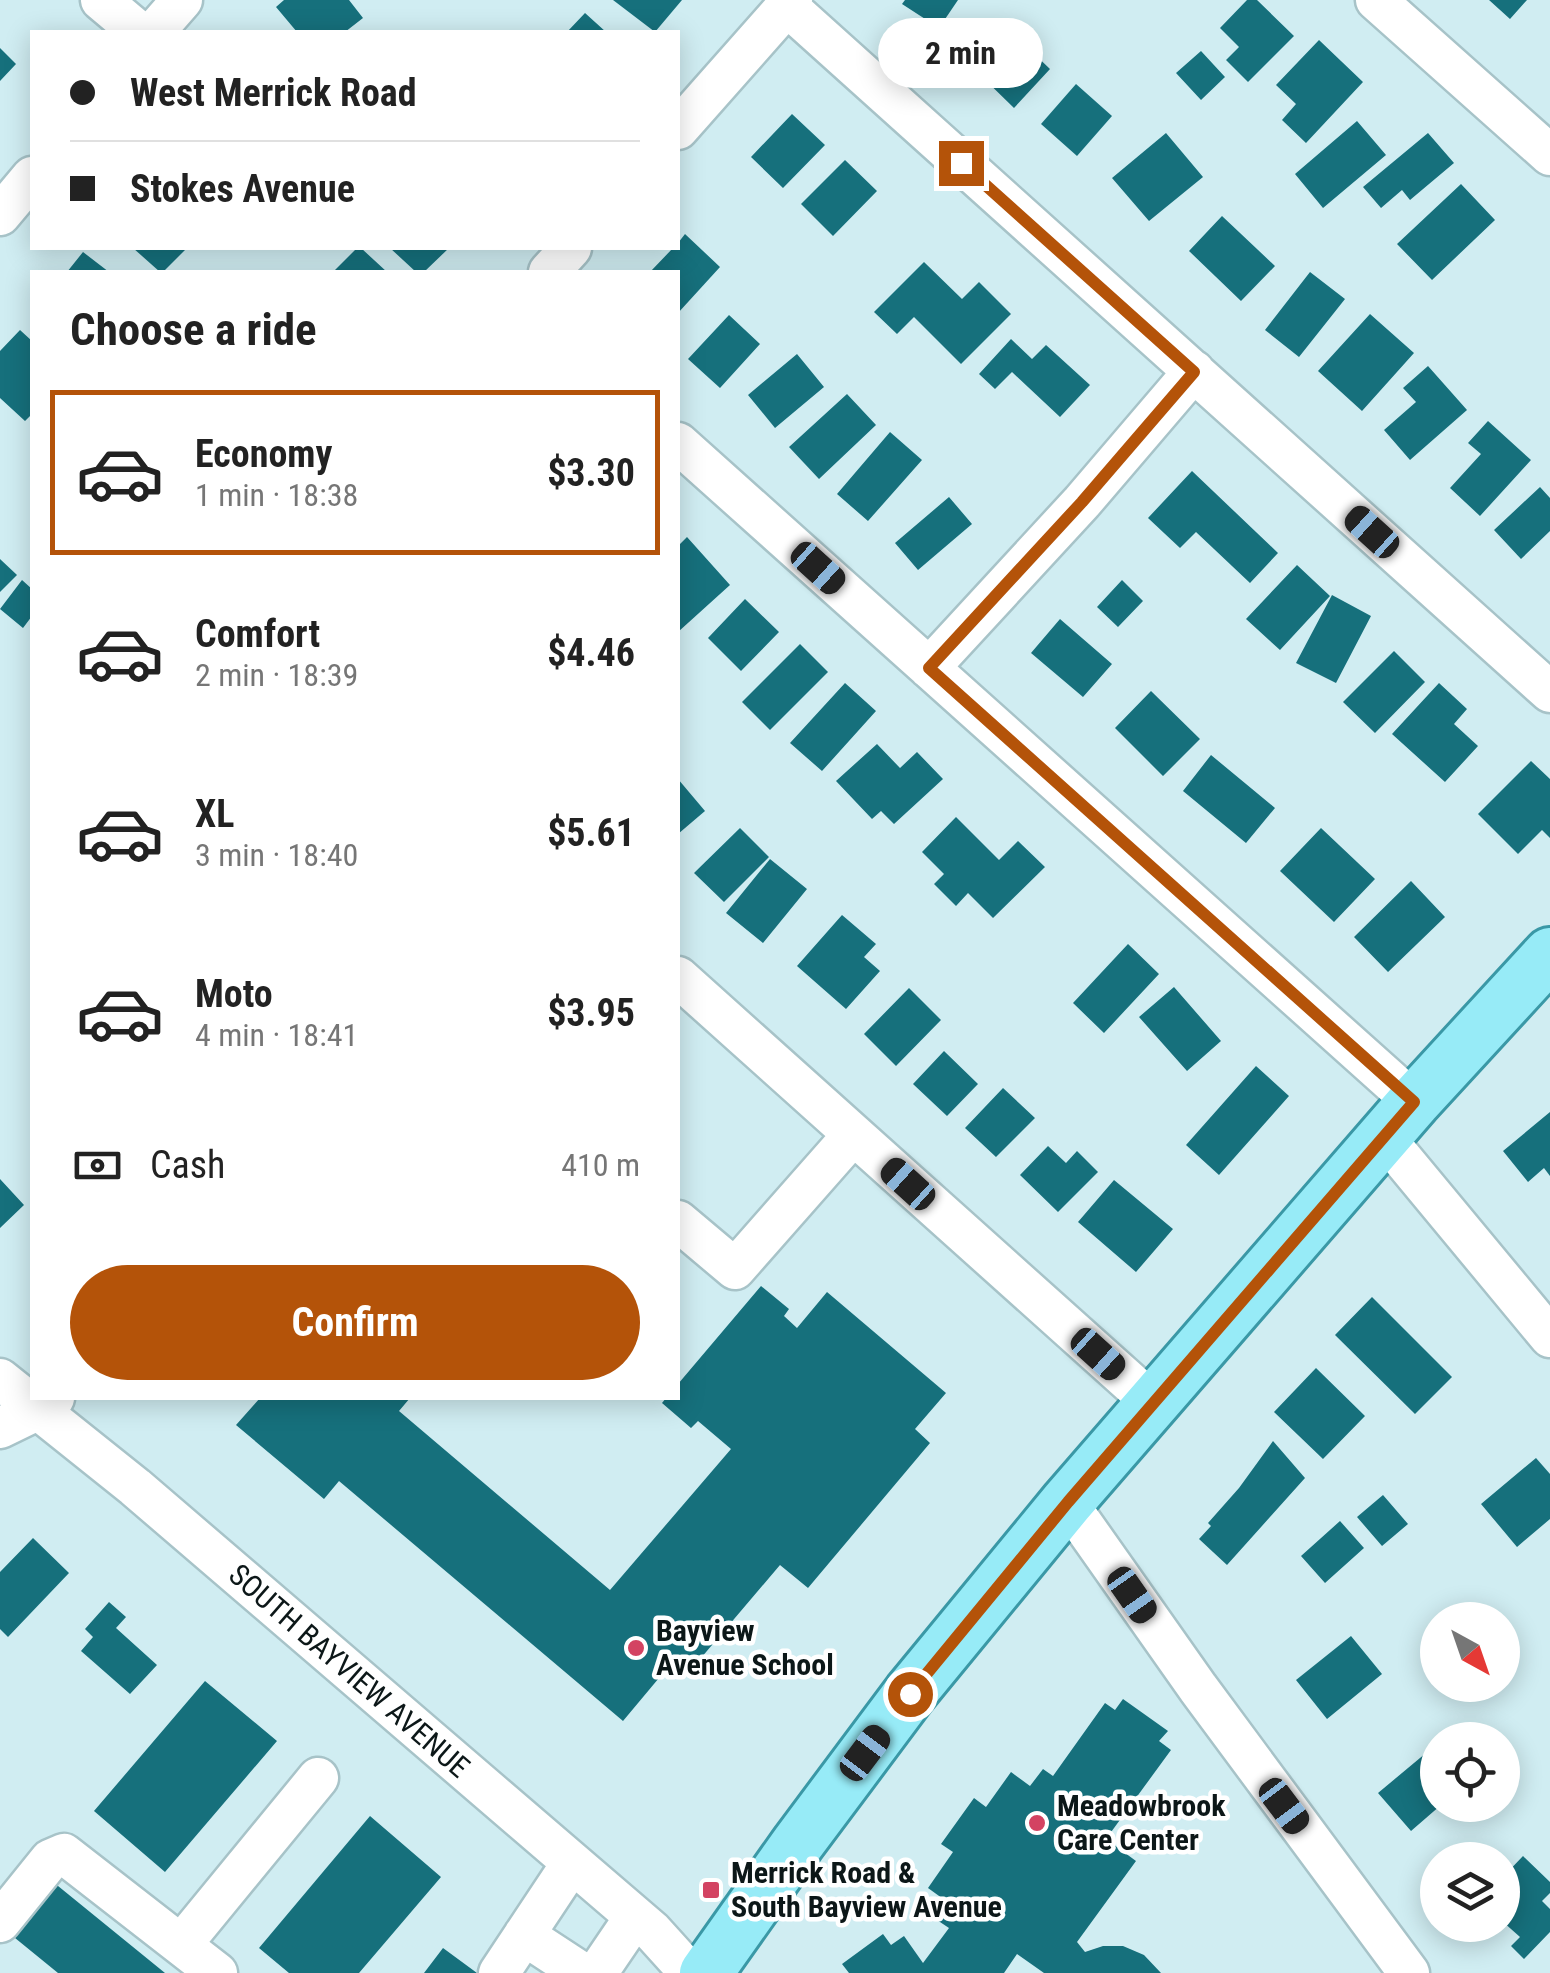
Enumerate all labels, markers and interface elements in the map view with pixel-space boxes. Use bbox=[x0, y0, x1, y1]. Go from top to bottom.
callout: 2 min bbox=[878, 18, 1044, 88]
text: 2 min bbox=[925, 34, 996, 72]
text: West Merrick Road bbox=[130, 71, 417, 115]
route end bbox=[939, 141, 984, 186]
text: Stokes Avenue bbox=[130, 167, 355, 211]
text: Choose a ride bbox=[70, 303, 317, 356]
icon: car bbox=[75, 428, 165, 518]
text: Economy bbox=[195, 432, 332, 476]
text: $3.30 bbox=[547, 451, 635, 495]
text: 1 min · 18:38 bbox=[195, 476, 358, 514]
car bbox=[1340, 501, 1404, 563]
car bbox=[786, 537, 850, 599]
icon: car bbox=[75, 608, 165, 698]
text: Comfort bbox=[195, 612, 320, 656]
text: $4.46 bbox=[547, 631, 635, 675]
text: 2 min · 18:39 bbox=[195, 656, 358, 694]
icon: car bbox=[75, 788, 165, 878]
text: XL bbox=[195, 792, 234, 836]
text: $5.61 bbox=[547, 811, 635, 855]
text: 3 min · 18:40 bbox=[195, 836, 358, 874]
icon: car bbox=[75, 968, 165, 1058]
text: Moto bbox=[195, 972, 273, 1016]
text: $3.95 bbox=[547, 991, 635, 1035]
text: 4 min · 18:41 bbox=[195, 1016, 358, 1054]
icon: cash bbox=[70, 1138, 125, 1193]
text: Cash bbox=[150, 1143, 225, 1187]
text: 410 m bbox=[561, 1146, 640, 1184]
car bbox=[876, 1153, 940, 1215]
button: Confirm bbox=[70, 1265, 640, 1380]
car bbox=[1066, 1323, 1130, 1385]
street label: SOUTH BAYVIEW AVENUE bbox=[222, 1557, 477, 1785]
car bbox=[1103, 1562, 1161, 1628]
north arrow bbox=[1420, 1602, 1520, 1702]
map controls bbox=[1420, 1602, 1520, 1942]
place label: Bayview Avenue School bbox=[656, 1613, 834, 1682]
marker: Bayview Avenue School bbox=[625, 1637, 647, 1659]
route start bbox=[888, 1672, 933, 1717]
car bbox=[835, 1720, 895, 1786]
button: locate bbox=[1420, 1722, 1520, 1822]
car bbox=[1254, 1773, 1314, 1839]
place label: Meadowbrook Care Center bbox=[1057, 1788, 1226, 1857]
marker: Meadowbrook Care Center bbox=[1026, 1812, 1048, 1834]
button: layers bbox=[1420, 1842, 1520, 1942]
place label: Merrick Road & South Bayview Avenue bbox=[731, 1855, 1002, 1924]
marker: Merrick Road & South Bayview Avenue bbox=[700, 1879, 722, 1901]

